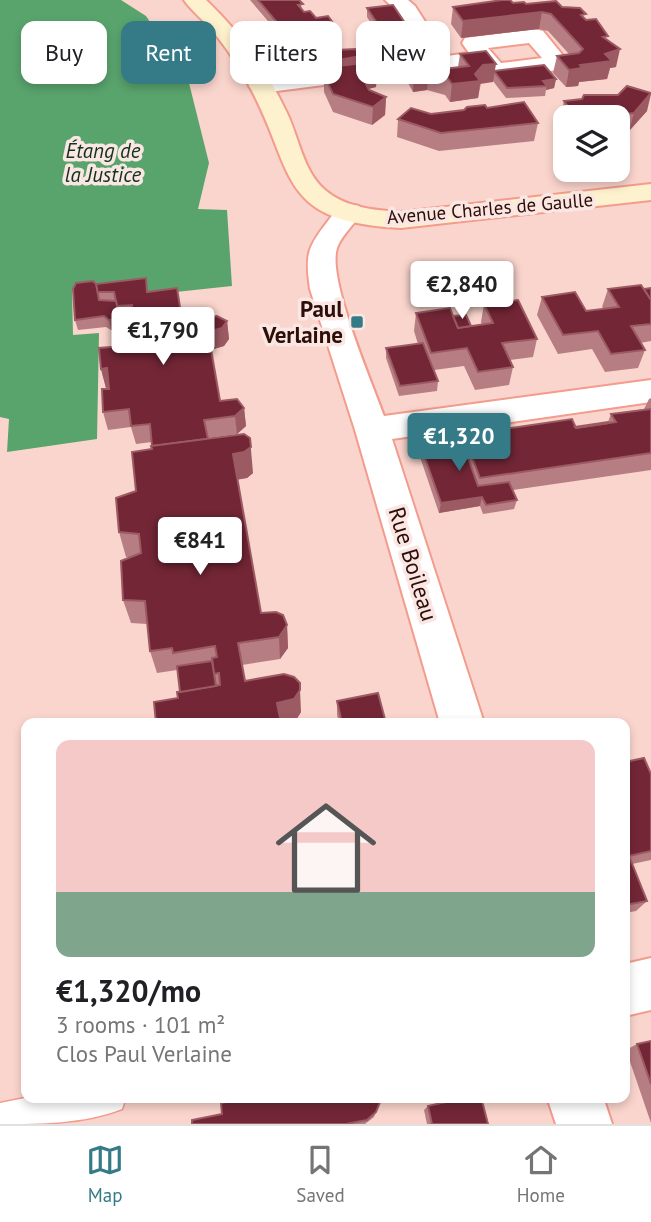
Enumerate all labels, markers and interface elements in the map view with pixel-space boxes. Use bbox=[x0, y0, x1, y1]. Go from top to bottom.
chip: Buy bbox=[21, 21, 107, 84]
chip: Rent bbox=[121, 21, 216, 84]
chip: Filters bbox=[230, 21, 342, 84]
chip: New bbox=[356, 21, 450, 84]
map controls bbox=[553, 105, 630, 182]
button: layers bbox=[553, 105, 630, 182]
water label: Étang de la Justice bbox=[65, 137, 141, 188]
street label: Avenue Charles de Gaulle bbox=[386, 187, 594, 229]
pin: €2,840 bbox=[405, 262, 519, 321]
text: €2,840 bbox=[426, 269, 498, 298]
place label: Paul Verlaine bbox=[262, 294, 343, 349]
pin: €1,790 bbox=[106, 308, 220, 367]
marker: Paul Verlaine bbox=[349, 314, 365, 330]
text: €1,790 bbox=[127, 315, 199, 344]
pin: €1,320 bbox=[402, 414, 516, 473]
text: €1,320 bbox=[423, 421, 495, 450]
street label: Rue Boileau bbox=[382, 503, 445, 624]
pin: €841 bbox=[159, 518, 241, 577]
text: €841 bbox=[174, 525, 226, 554]
icon: home bbox=[263, 785, 389, 911]
text: €1,320/mo bbox=[56, 971, 201, 1010]
text: 3 rooms · 101 m² bbox=[56, 1010, 225, 1039]
text: Clos Paul Verlaine bbox=[56, 1039, 232, 1068]
tab: Map bbox=[86, 1141, 124, 1207]
tab: Saved bbox=[296, 1141, 345, 1207]
tab: Home bbox=[517, 1141, 565, 1207]

